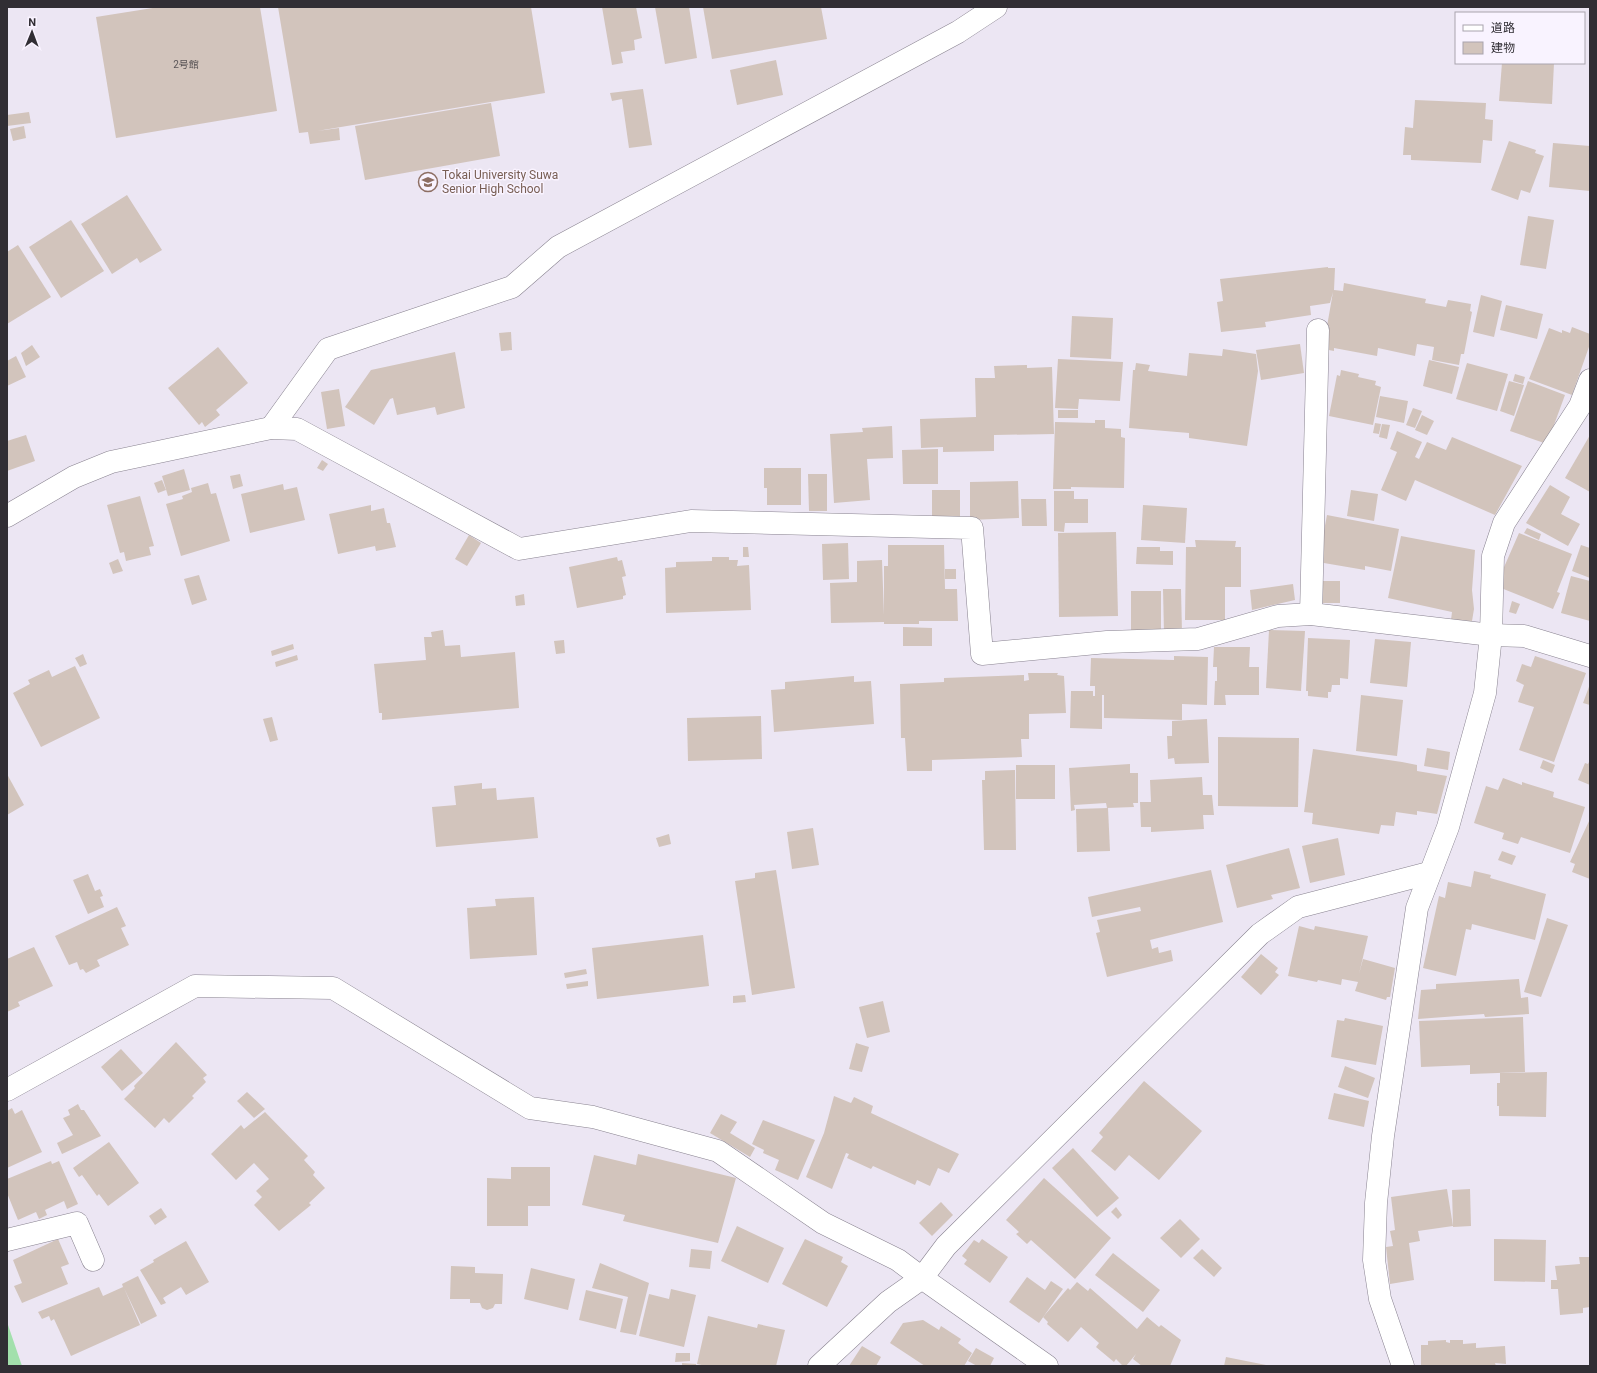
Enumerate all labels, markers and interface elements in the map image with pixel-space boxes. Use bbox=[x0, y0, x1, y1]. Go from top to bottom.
north arrow bbox=[12, 12, 52, 52]
legend bbox=[1455, 12, 1585, 64]
text: N bbox=[28, 16, 36, 29]
text: 道路 bbox=[1491, 21, 1515, 35]
text: 建物 bbox=[1491, 41, 1515, 55]
house number: 2号館 bbox=[173, 59, 199, 70]
place label: Tokai University Suwa Senior High School bbox=[442, 168, 558, 196]
school or university icon: Tokai University Suwa Senior High School bbox=[417, 171, 439, 193]

